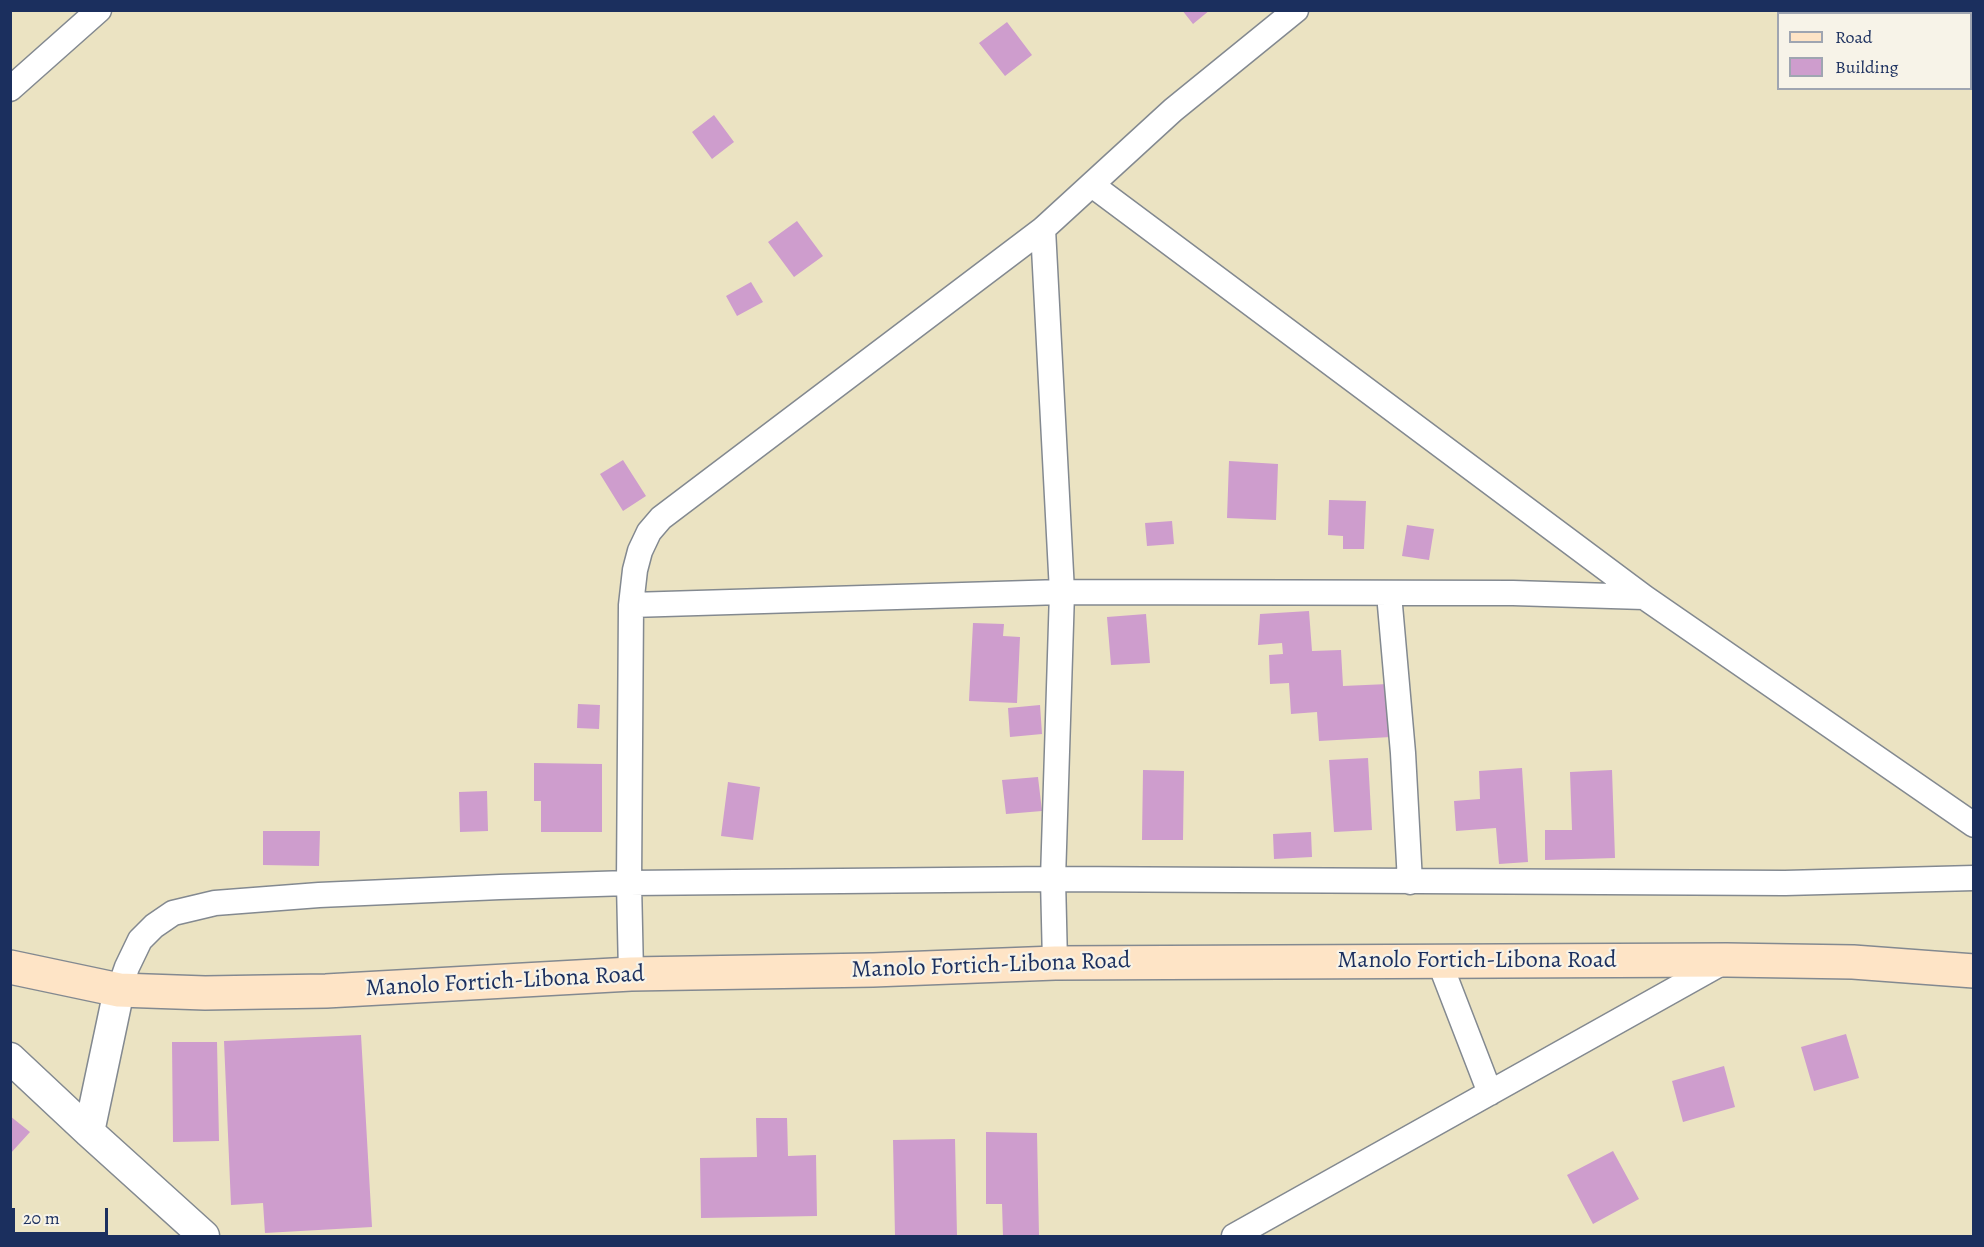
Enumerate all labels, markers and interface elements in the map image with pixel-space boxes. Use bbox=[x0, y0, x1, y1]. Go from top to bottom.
legend bbox=[1777, 12, 1972, 90]
text: Road bbox=[1835, 25, 1872, 49]
text: Building bbox=[1835, 55, 1899, 79]
street label: Manolo Fortich-Libona Road bbox=[851, 947, 1131, 985]
street label: Manolo Fortich-Libona Road bbox=[1337, 947, 1617, 975]
street label: Manolo Fortich-Libona Road bbox=[365, 960, 645, 1004]
scale bar bbox=[15, 1196, 111, 1234]
text: 20 m bbox=[23, 1206, 60, 1230]

